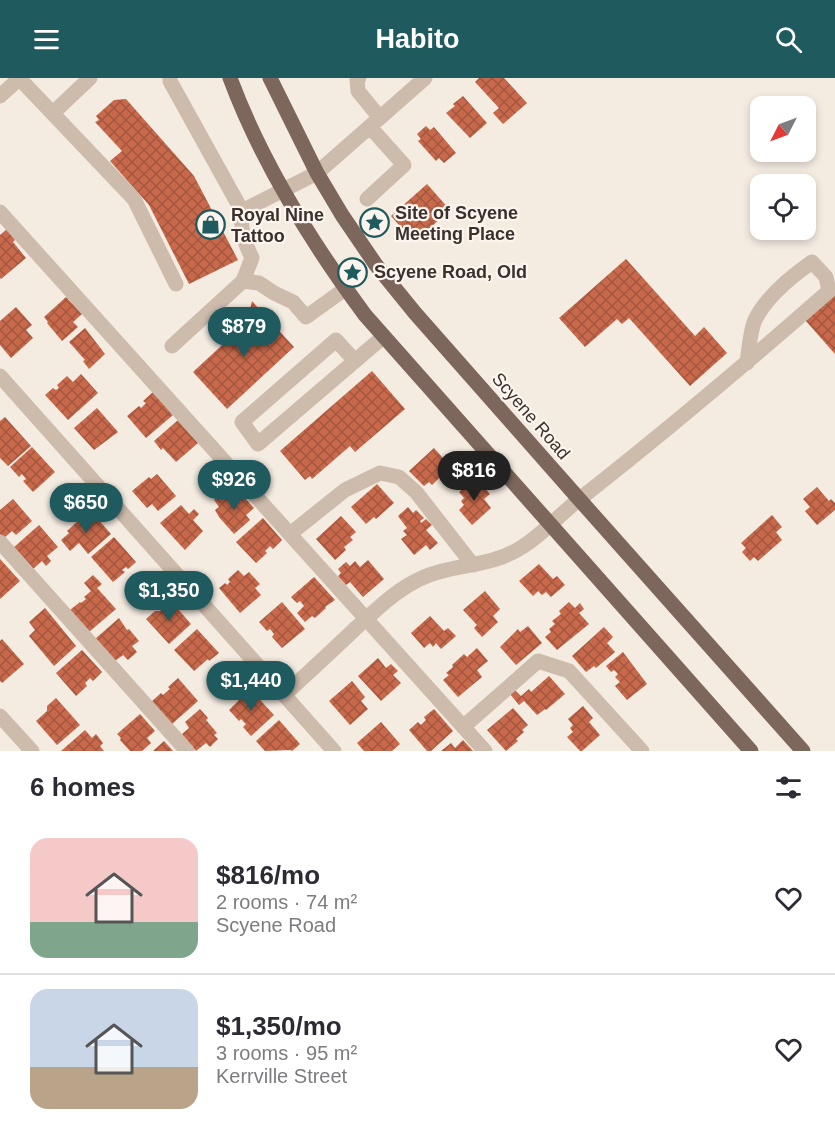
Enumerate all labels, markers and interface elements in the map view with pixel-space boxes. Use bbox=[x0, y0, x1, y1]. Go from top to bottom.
icon: menu bbox=[30, 23, 63, 56]
icon: search bbox=[772, 23, 805, 56]
text: Habito bbox=[376, 24, 460, 54]
north arrow bbox=[750, 96, 816, 162]
map controls bbox=[750, 96, 816, 240]
button: locate bbox=[750, 174, 816, 240]
place label: Site of Scyene Meeting Place bbox=[395, 203, 518, 244]
place label: Royal Nine Tattoo bbox=[231, 205, 324, 246]
place icon: Site of Scyene Meeting Place bbox=[358, 207, 390, 239]
shop icon: Royal Nine Tattoo bbox=[194, 209, 226, 241]
place icon: Scyene Road, Old bbox=[337, 256, 369, 288]
place label: Scyene Road, Old bbox=[374, 262, 527, 282]
pin: $879 bbox=[208, 307, 280, 358]
text: $879 bbox=[222, 315, 266, 337]
street label: Scyene Road bbox=[488, 369, 574, 463]
pin: $816 bbox=[438, 451, 510, 502]
text: $816 bbox=[452, 459, 496, 481]
pin: $926 bbox=[198, 460, 270, 511]
text: $926 bbox=[212, 468, 256, 490]
pin: $650 bbox=[50, 483, 122, 534]
text: $650 bbox=[64, 491, 108, 513]
pin: $1,350 bbox=[120, 571, 218, 622]
text: $1,350 bbox=[138, 579, 200, 601]
pin: $1,440 bbox=[202, 661, 300, 712]
text: $1,440 bbox=[220, 669, 282, 691]
icon: filters bbox=[772, 771, 805, 804]
text: 6 homes bbox=[30, 772, 136, 802]
text: $816/mo bbox=[216, 860, 320, 890]
icon: home bbox=[78, 862, 150, 934]
icon: heart bbox=[772, 882, 805, 915]
text: 2 rooms · 74 m² bbox=[216, 891, 357, 913]
text: Scyene Road bbox=[216, 914, 336, 936]
text: $1,350/mo bbox=[216, 1011, 342, 1041]
icon: home bbox=[78, 1013, 150, 1085]
icon: heart bbox=[772, 1033, 805, 1066]
text: 3 rooms · 95 m² bbox=[216, 1042, 357, 1064]
text: Kerrville Street bbox=[216, 1065, 347, 1087]

